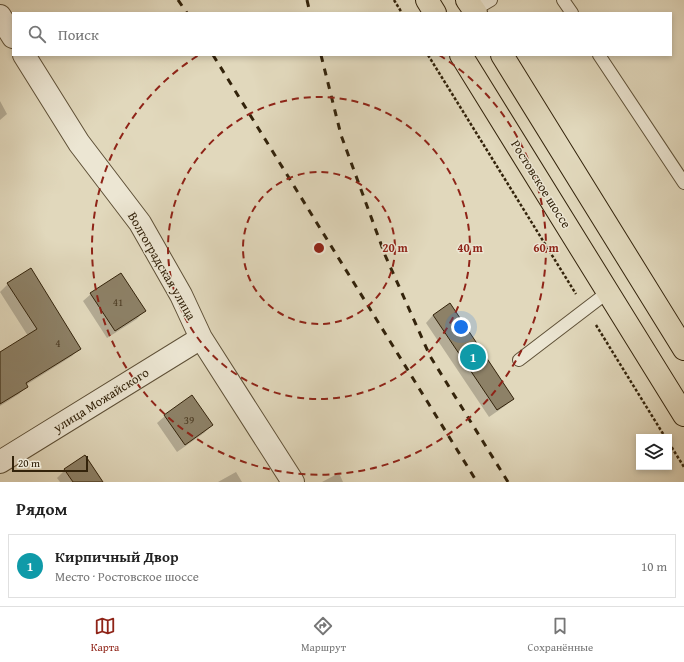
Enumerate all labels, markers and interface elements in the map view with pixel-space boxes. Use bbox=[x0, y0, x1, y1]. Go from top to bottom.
search box bbox=[12, 12, 672, 56]
icon: search bbox=[26, 23, 48, 45]
text: Поиск bbox=[58, 24, 99, 45]
street label: Ростовское шоссе bbox=[506, 136, 576, 232]
street label: Волгоградская улица bbox=[123, 208, 201, 324]
text: 20 m bbox=[382, 239, 408, 256]
text: 40 m bbox=[457, 239, 483, 256]
text: 60 m bbox=[533, 239, 559, 256]
centre of rings bbox=[312, 241, 326, 255]
house number: 41 bbox=[113, 294, 123, 310]
your location bbox=[451, 317, 471, 337]
house number: 4 bbox=[55, 335, 61, 351]
pin: 1 bbox=[460, 342, 486, 372]
street label: улица Можайского bbox=[49, 363, 153, 438]
house number: 39 bbox=[184, 412, 194, 428]
map controls bbox=[636, 434, 672, 470]
button: layers bbox=[636, 434, 672, 470]
scale bar bbox=[12, 454, 88, 473]
text: 20 m bbox=[18, 455, 40, 471]
text: Рядом bbox=[16, 496, 67, 521]
text: Кирпичный Двор bbox=[55, 546, 179, 567]
text: 1 bbox=[27, 557, 33, 576]
text: 10 m bbox=[641, 557, 667, 576]
text: Место · Ростовское шоссе bbox=[55, 567, 199, 586]
tab: Карта bbox=[91, 615, 119, 655]
tab: Маршрут bbox=[301, 615, 346, 655]
tab: Сохранённые bbox=[528, 615, 593, 655]

